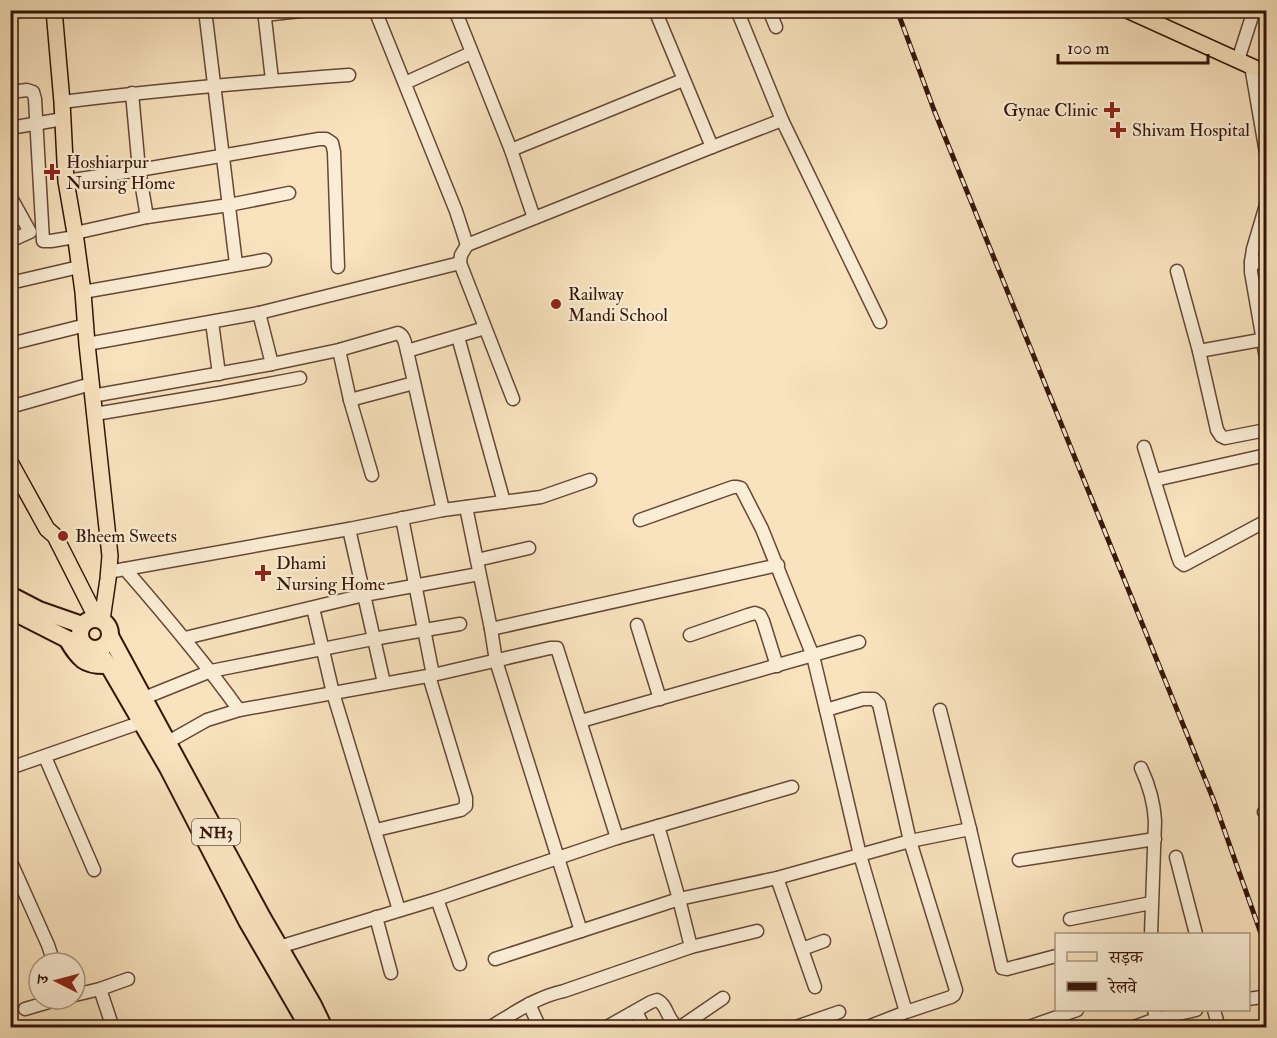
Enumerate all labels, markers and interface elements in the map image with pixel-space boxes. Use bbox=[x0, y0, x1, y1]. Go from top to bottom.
scale bar bbox=[1058, 27, 1208, 65]
text: 100 m bbox=[1067, 37, 1110, 60]
place label: Gynae Clinic bbox=[1003, 99, 1098, 122]
marker: Gynae Clinic bbox=[1103, 101, 1121, 119]
place label: Shivam Hospital bbox=[1132, 119, 1250, 142]
marker: Shivam Hospital bbox=[1109, 121, 1127, 139]
place label: Hoshiarpur Nursing Home bbox=[66, 151, 176, 195]
marker: Hoshiarpur Nursing Home bbox=[43, 163, 61, 181]
place label: Railway Mandi School bbox=[568, 283, 668, 327]
marker: Railway Mandi School bbox=[549, 297, 563, 311]
place label: Bheem Sweets bbox=[75, 525, 177, 548]
marker: Bheem Sweets bbox=[56, 529, 70, 543]
place label: Dhami Nursing Home bbox=[276, 552, 386, 596]
marker: Dhami Nursing Home bbox=[254, 564, 272, 582]
road number: NH3 bbox=[192, 819, 240, 845]
legend bbox=[1055, 933, 1250, 1011]
text: सड़क bbox=[1108, 946, 1144, 969]
north arrow bbox=[27, 951, 87, 1011]
text: उ bbox=[33, 973, 54, 986]
text: रेलवे bbox=[1107, 976, 1138, 999]

